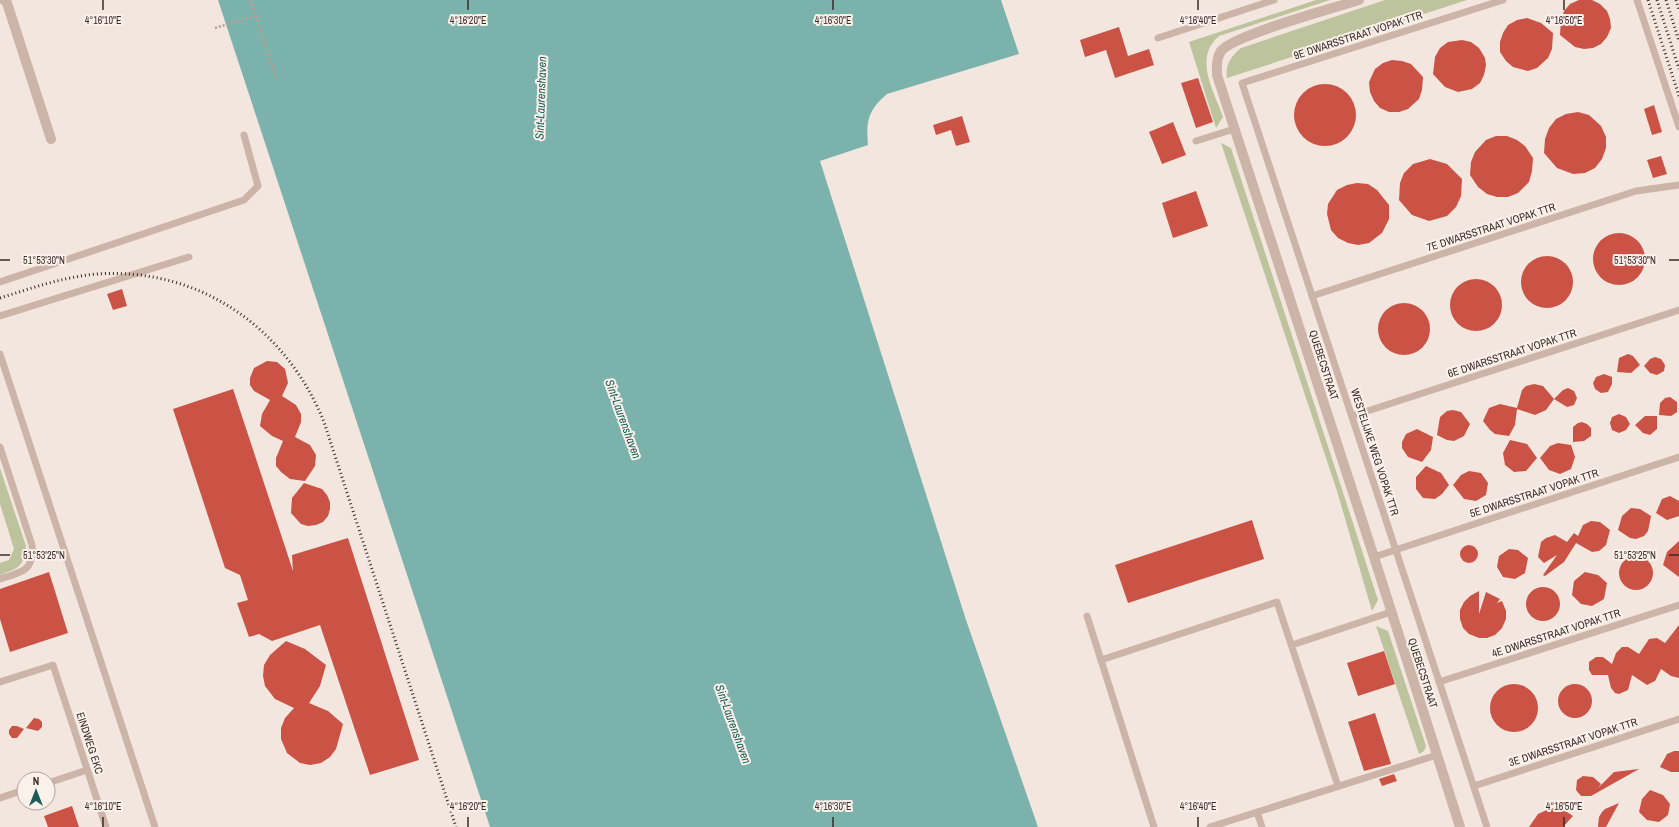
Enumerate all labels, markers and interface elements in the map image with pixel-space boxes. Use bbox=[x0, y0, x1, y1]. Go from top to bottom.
street label: 9E DWARSSTRAAT VOPAK TTR bbox=[1292, 7, 1425, 62]
text: 4°16'10"E bbox=[85, 14, 121, 27]
text: 4°16'20"E bbox=[450, 14, 486, 27]
text: 4°16'30"E bbox=[815, 14, 851, 27]
text: 4°16'40"E bbox=[1180, 14, 1216, 27]
text: 4°16'50"E bbox=[1546, 14, 1582, 27]
water label: Sint-Laurenshaven bbox=[532, 56, 550, 140]
street label: 7E DWARSSTRAAT VOPAK TTR bbox=[1425, 199, 1558, 254]
text: 51°53'30"N bbox=[23, 254, 65, 267]
text: 51°53'30"N bbox=[1614, 254, 1656, 267]
street label: 6E DWARSSTRAAT VOPAK TTR bbox=[1446, 325, 1579, 380]
street label: QUEBECSTRAAT bbox=[1306, 328, 1342, 402]
water label: Sint-Laurenshaven bbox=[601, 377, 645, 461]
street label: WESTELIJKE WEG VOPAK TTR bbox=[1348, 387, 1402, 518]
street label: 5E DWARSSTRAAT VOPAK TTR bbox=[1468, 465, 1601, 520]
text: 51°53'25"N bbox=[23, 549, 65, 562]
text: 51°53'25"N bbox=[1614, 549, 1656, 562]
street label: 4E DWARSSTRAAT VOPAK TTR bbox=[1490, 605, 1623, 660]
street label: QUEBECSTRAAT bbox=[1405, 636, 1441, 710]
water label: Sint-Laurenshaven bbox=[711, 682, 755, 766]
street label: EINDWEG EKC bbox=[73, 710, 107, 776]
street label: 3E DWARSSTRAAT VOPAK TTR bbox=[1507, 714, 1640, 769]
north arrow bbox=[16, 771, 56, 811]
text: N bbox=[33, 774, 39, 788]
text: 4°16'10"E bbox=[85, 800, 121, 813]
text: 4°16'20"E bbox=[450, 800, 486, 813]
text: 4°16'30"E bbox=[815, 800, 851, 813]
text: 4°16'40"E bbox=[1180, 800, 1216, 813]
text: 4°16'50"E bbox=[1546, 800, 1582, 813]

